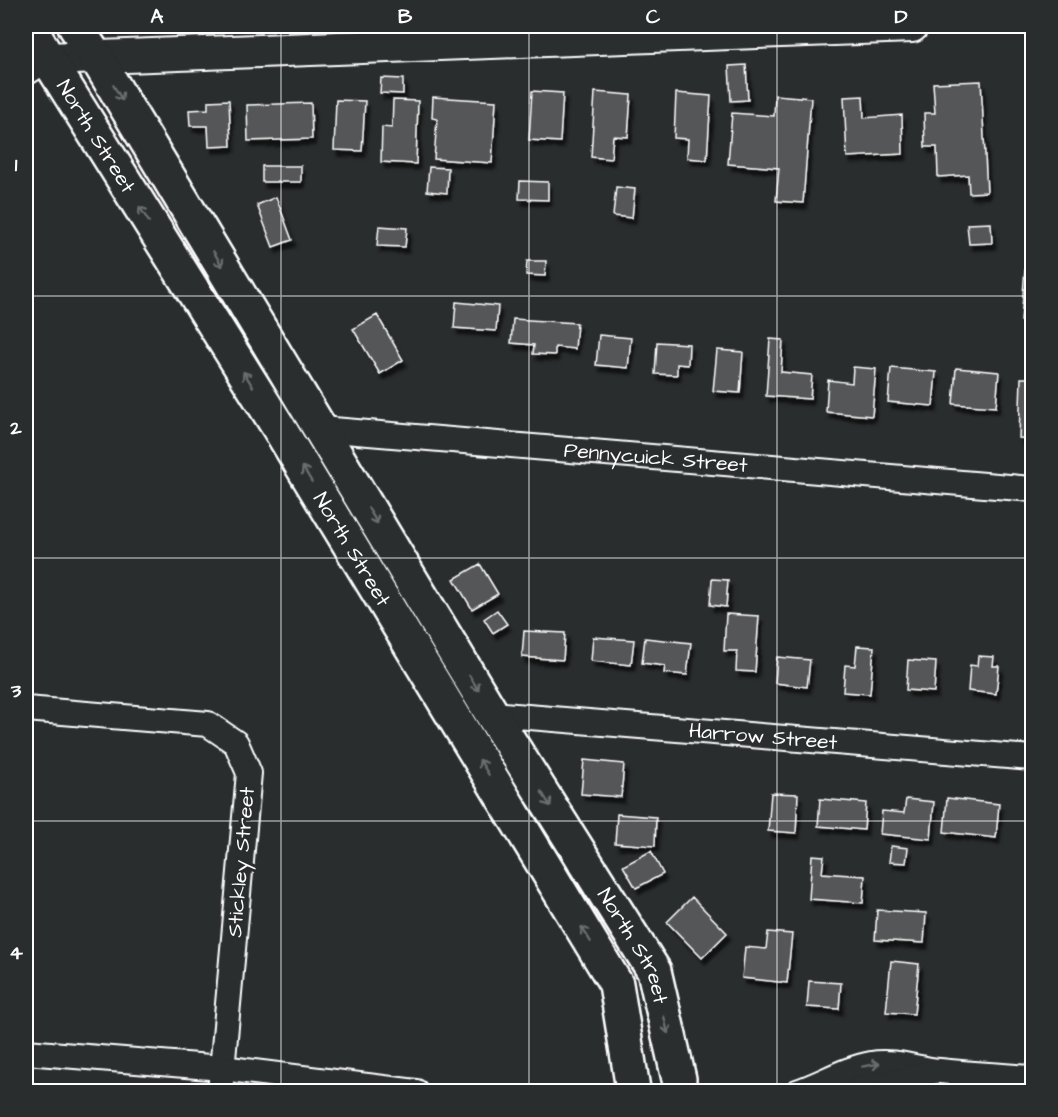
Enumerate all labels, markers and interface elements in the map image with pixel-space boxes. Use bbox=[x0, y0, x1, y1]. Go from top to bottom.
text: A bbox=[151, 3, 164, 31]
text: B bbox=[398, 3, 413, 31]
text: C bbox=[646, 3, 661, 31]
text: D bbox=[895, 3, 908, 31]
street label: North Street bbox=[50, 74, 143, 199]
one-way arrow bbox=[112, 84, 124, 101]
text: 1 bbox=[15, 151, 18, 179]
one-way arrow bbox=[138, 205, 151, 222]
one-way arrow bbox=[213, 250, 225, 267]
one-way arrow bbox=[242, 371, 254, 388]
text: 2 bbox=[9, 414, 22, 442]
street label: Pennycuick Street bbox=[563, 435, 749, 479]
one-way arrow bbox=[301, 466, 313, 483]
street label: North Street bbox=[307, 487, 398, 612]
one-way arrow bbox=[367, 507, 379, 524]
one-way arrow bbox=[468, 674, 480, 691]
text: 3 bbox=[10, 677, 22, 705]
street label: Harrow Street bbox=[688, 716, 839, 757]
one-way arrow bbox=[478, 759, 490, 776]
street label: Stickley Street bbox=[220, 785, 264, 939]
one-way arrow bbox=[540, 790, 552, 807]
street label: North Street bbox=[591, 882, 676, 1007]
one-way arrow bbox=[579, 926, 591, 943]
text: 4 bbox=[9, 939, 23, 967]
one-way arrow bbox=[661, 1015, 673, 1034]
one-way arrow bbox=[861, 1059, 880, 1070]

